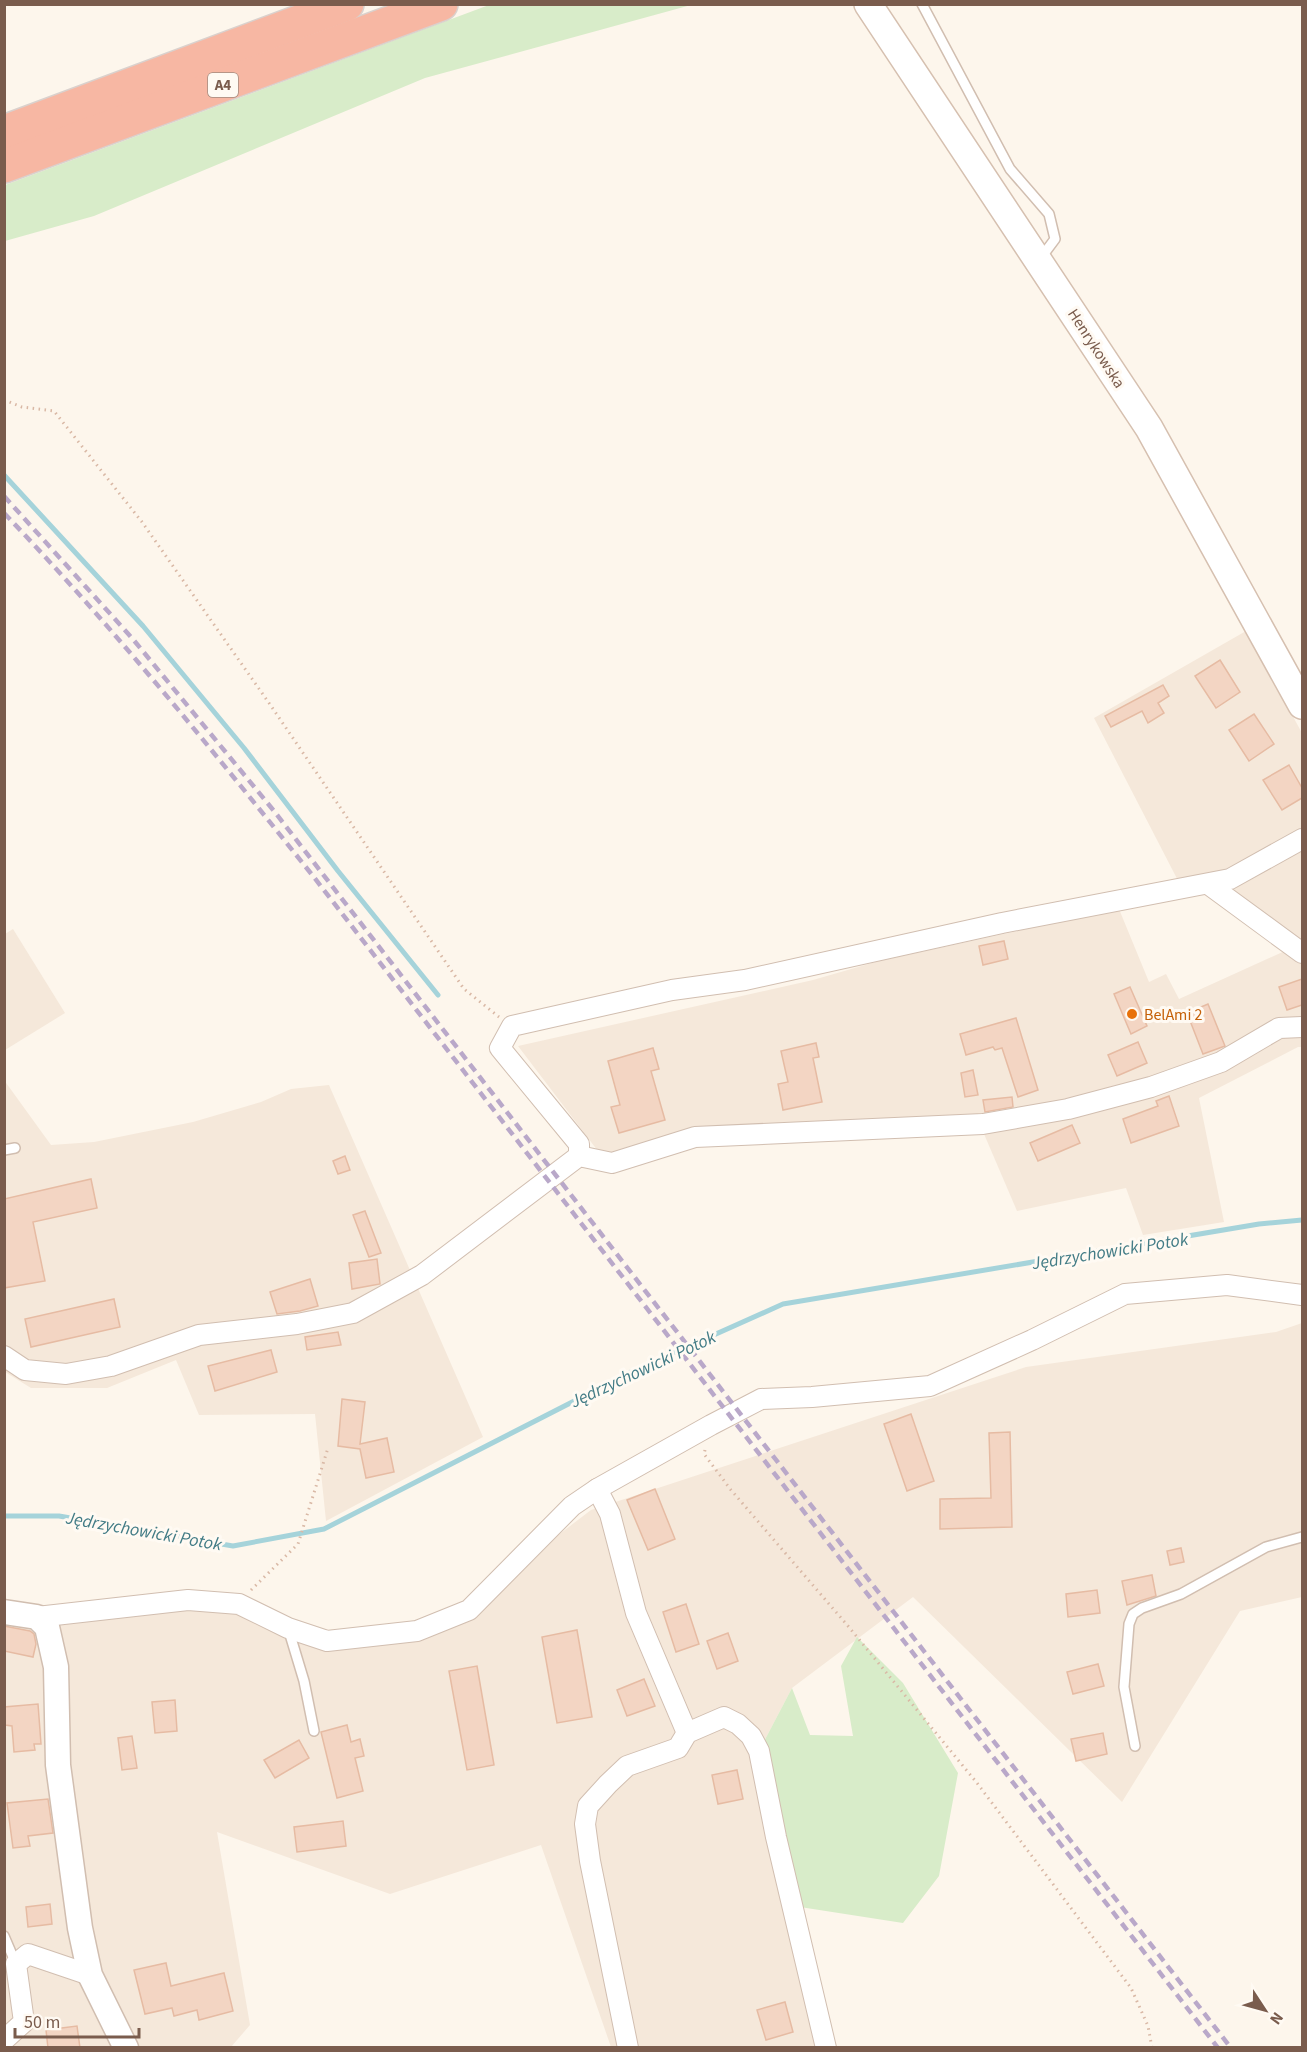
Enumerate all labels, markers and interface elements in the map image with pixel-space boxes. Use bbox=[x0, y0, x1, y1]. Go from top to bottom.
road number: A4 bbox=[208, 73, 238, 97]
street label: Henrykowska bbox=[1062, 304, 1130, 393]
place label: BelAmi 2 bbox=[1144, 1004, 1203, 1026]
marker: BelAmi 2 bbox=[1125, 1007, 1139, 1021]
water label: Jędrzychowicki Potok bbox=[1029, 1227, 1190, 1276]
water label: Jędrzychowicki Potok bbox=[566, 1325, 720, 1415]
water label: Jędrzychowicki Potok bbox=[63, 1505, 224, 1558]
north arrow bbox=[1235, 1980, 1295, 2040]
scale bar bbox=[15, 2001, 140, 2039]
text: N bbox=[1264, 2007, 1288, 2029]
text: 50 m bbox=[24, 2010, 60, 2035]

